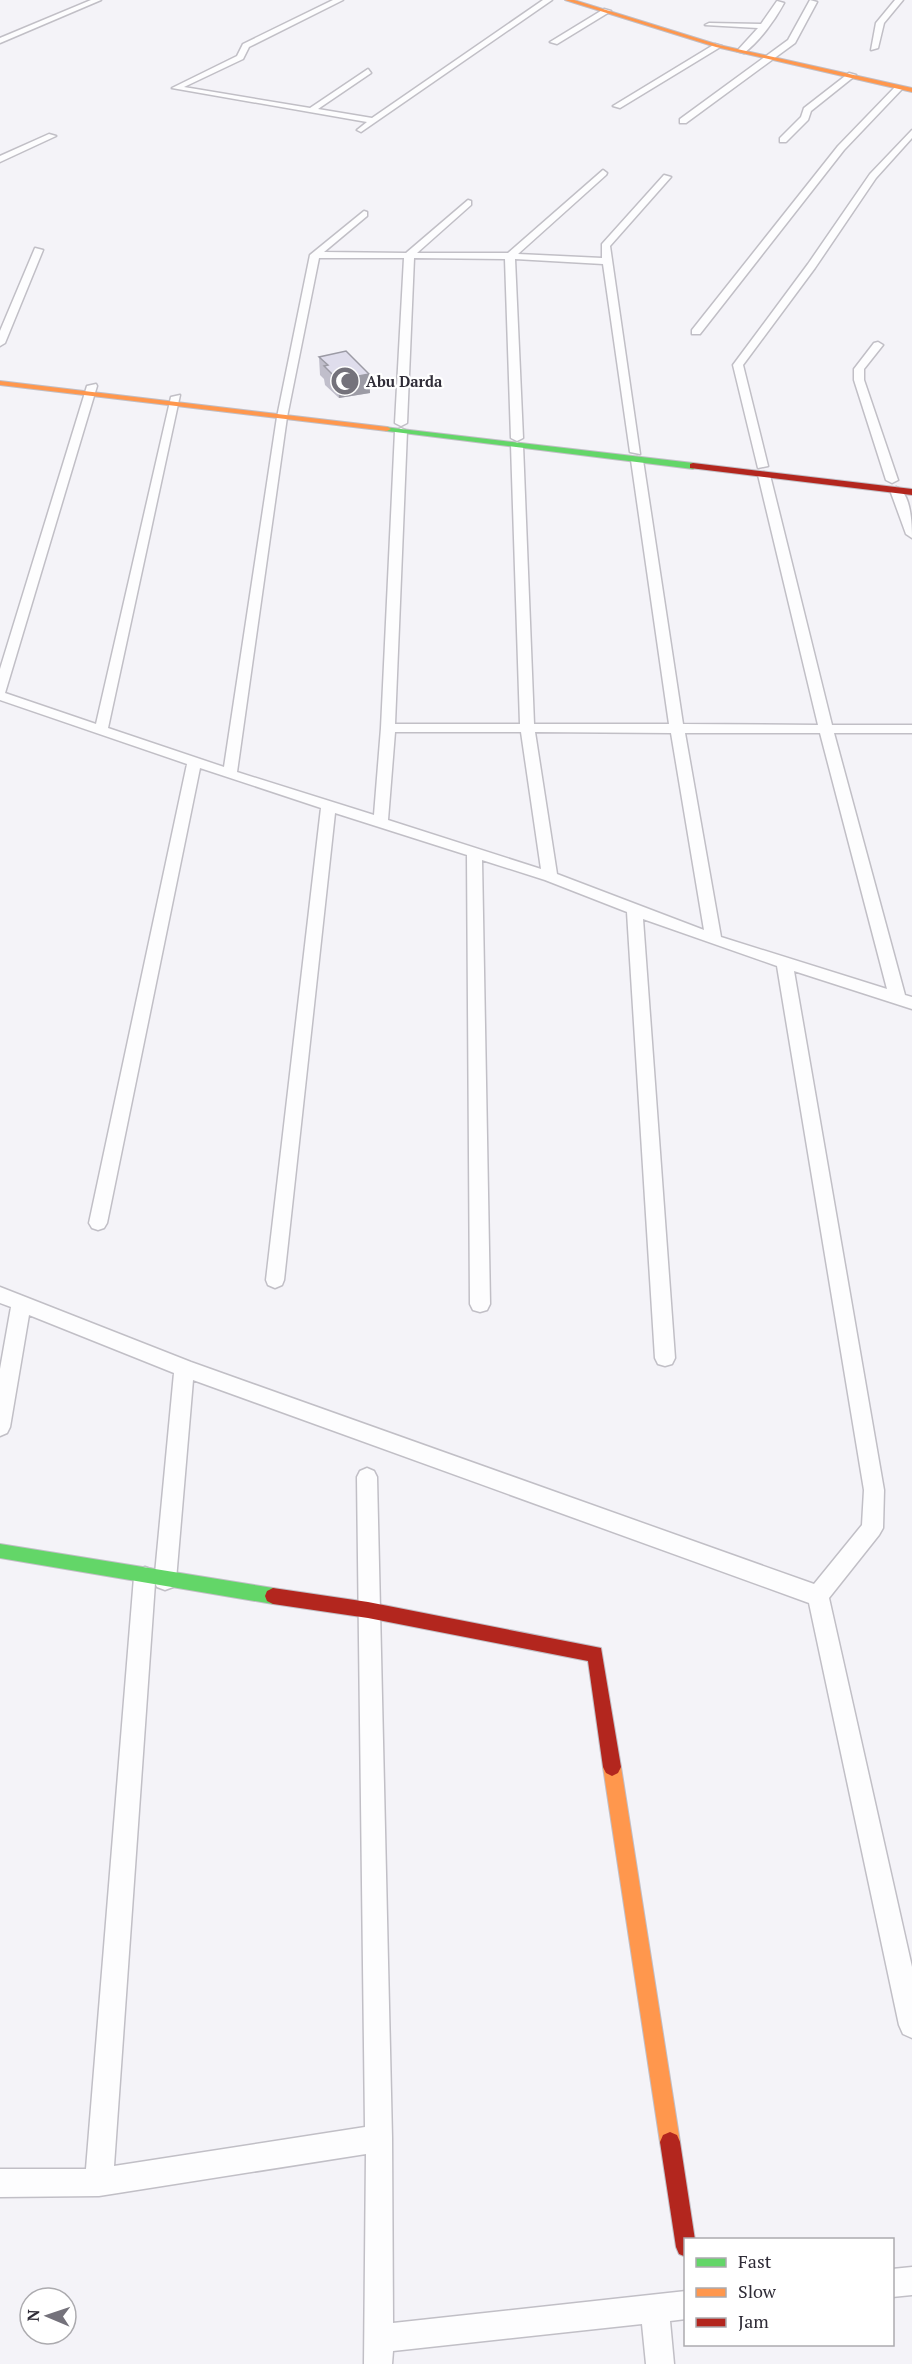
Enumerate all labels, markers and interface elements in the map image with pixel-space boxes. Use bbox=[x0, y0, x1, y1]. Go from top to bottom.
mosque icon: Abu Darda bbox=[329, 365, 361, 397]
place label: Abu Darda bbox=[366, 371, 443, 391]
legend bbox=[684, 2238, 894, 2346]
text: Fast bbox=[738, 2249, 772, 2273]
text: Slow bbox=[738, 2279, 777, 2303]
north arrow bbox=[18, 2286, 78, 2346]
text: N bbox=[22, 2309, 44, 2322]
text: Jam bbox=[738, 2309, 769, 2333]

